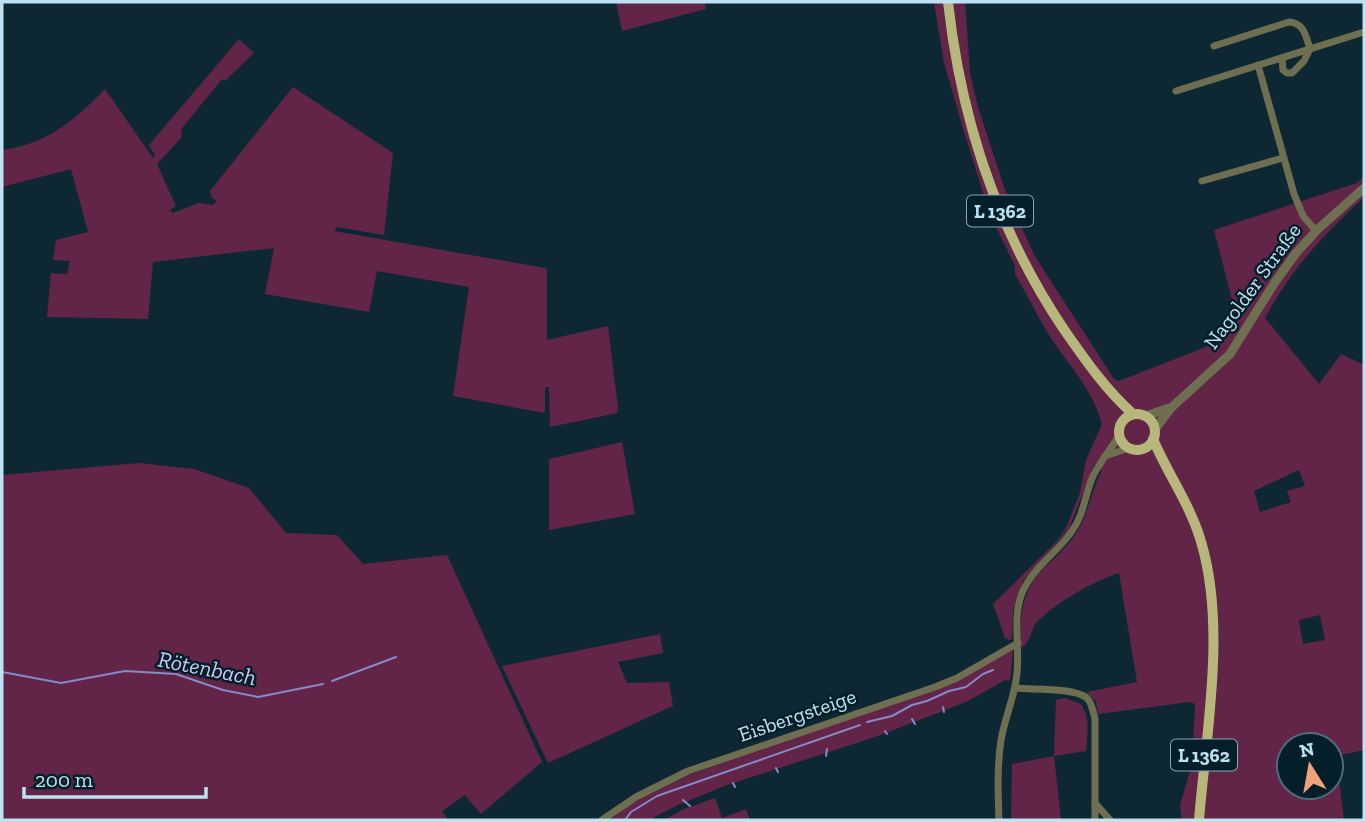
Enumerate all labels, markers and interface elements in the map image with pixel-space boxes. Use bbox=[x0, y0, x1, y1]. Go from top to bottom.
road number: L 1362 bbox=[967, 196, 1033, 226]
street label: Nagolder Straße bbox=[1198, 218, 1306, 354]
water label: Rötenbach bbox=[156, 645, 258, 691]
street label: Eisbergsteige bbox=[735, 683, 859, 747]
north arrow bbox=[1275, 731, 1345, 801]
text: N bbox=[1298, 737, 1316, 762]
road number: L 1362 bbox=[1171, 740, 1237, 770]
scale bar bbox=[24, 756, 206, 800]
text: 200 m bbox=[35, 767, 93, 792]

